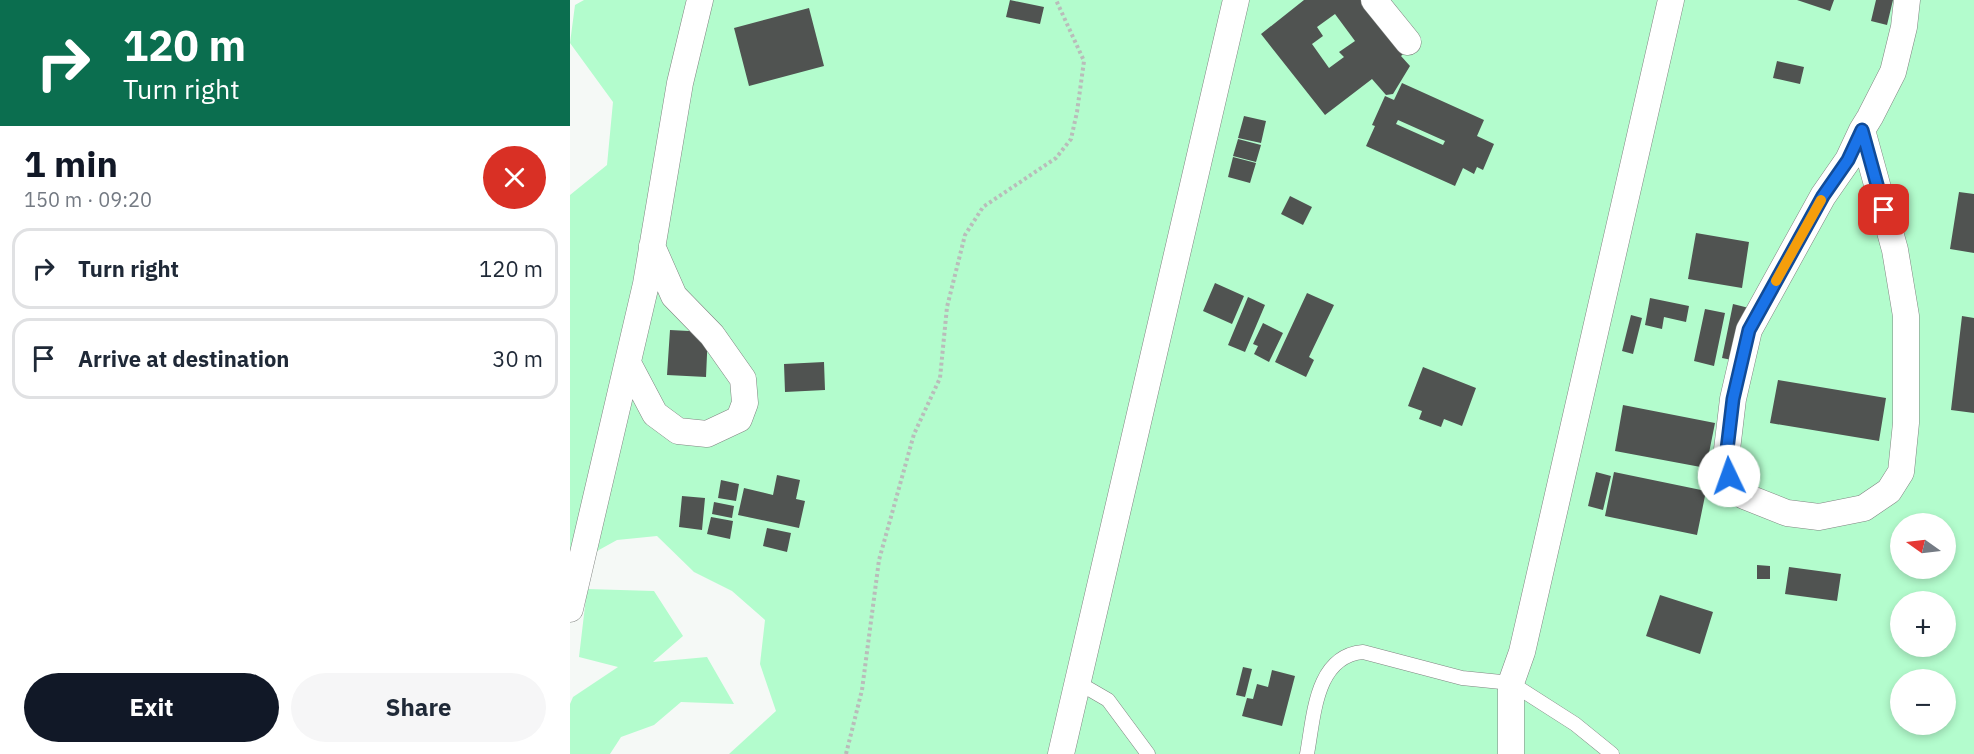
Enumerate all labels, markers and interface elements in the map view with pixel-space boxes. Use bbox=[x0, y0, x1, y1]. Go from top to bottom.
text: 120 m bbox=[123, 18, 246, 73]
icon: right bbox=[24, 24, 102, 102]
text: Turn right bbox=[123, 71, 240, 106]
text: 1 min bbox=[24, 140, 118, 187]
button: close bbox=[483, 146, 546, 209]
pin bbox=[1858, 184, 1909, 235]
text: 150 m · 09:20 bbox=[24, 186, 152, 213]
icon: arrive bbox=[1867, 193, 1900, 226]
icon: right bbox=[27, 252, 60, 285]
text: Turn right bbox=[78, 254, 179, 283]
text: 120 m bbox=[479, 254, 543, 283]
icon: arrive bbox=[27, 342, 60, 375]
text: Arrive at destination bbox=[78, 344, 289, 373]
text: 30 m bbox=[492, 344, 543, 373]
position arrow bbox=[1697, 444, 1761, 508]
north arrow bbox=[1890, 513, 1956, 579]
map controls bbox=[1890, 513, 1956, 735]
button: + bbox=[1890, 591, 1956, 657]
button: − bbox=[1890, 669, 1956, 735]
button: Exit bbox=[24, 673, 279, 742]
button: Share bbox=[291, 673, 546, 742]

